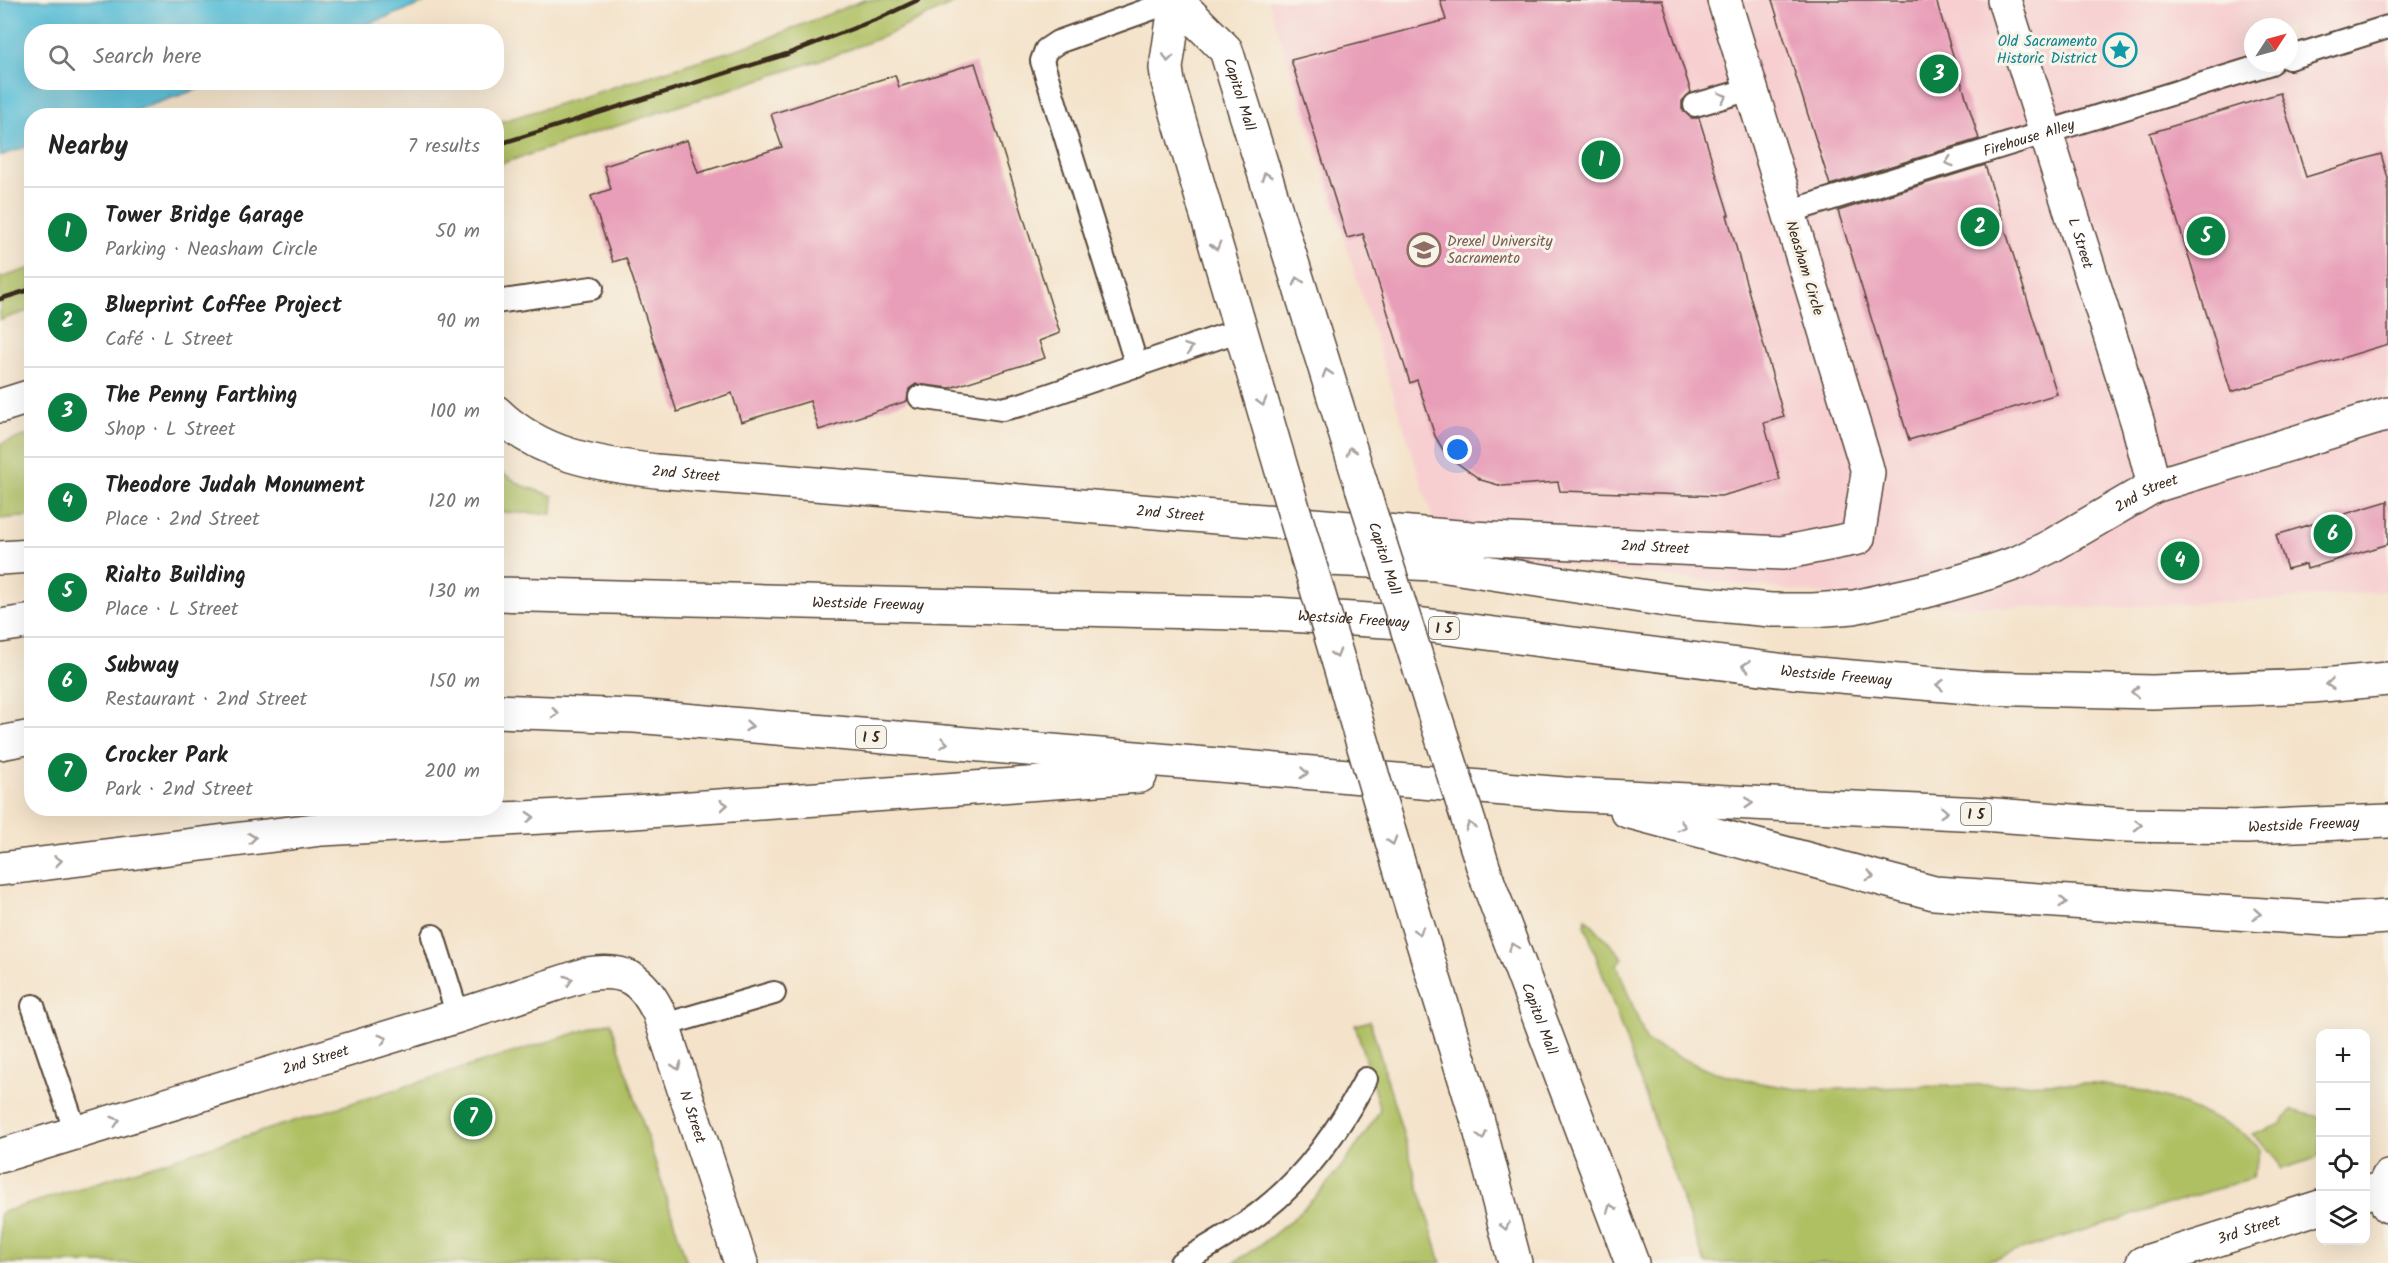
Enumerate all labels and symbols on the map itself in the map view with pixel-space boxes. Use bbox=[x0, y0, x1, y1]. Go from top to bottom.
north arrow bbox=[2244, 18, 2298, 72]
place label: Old Sacramento Historic District bbox=[1997, 30, 2097, 71]
place icon: Old Sacramento Historic District bbox=[2102, 32, 2138, 68]
pin: 3 bbox=[1920, 52, 1958, 97]
one-way arrow bbox=[1162, 53, 1174, 62]
street label: Capitol Mall bbox=[1216, 55, 1262, 134]
one-way arrow bbox=[1717, 92, 1728, 104]
street label: Firehouse Alley bbox=[1980, 113, 2079, 164]
pin: 1 bbox=[1582, 138, 1620, 182]
one-way arrow bbox=[1944, 155, 1954, 167]
one-way arrow bbox=[1260, 171, 1273, 182]
pin: 2 bbox=[1960, 204, 2000, 250]
pin: 5 bbox=[2186, 214, 2226, 258]
street label: L Street bbox=[2061, 215, 2099, 272]
street label: Neasham Circle bbox=[1778, 218, 1830, 319]
place label: Drexel University Sacramento bbox=[1447, 230, 1554, 271]
school or university icon: Drexel University Sacramento bbox=[1406, 232, 1442, 268]
one-way arrow bbox=[1209, 240, 1221, 251]
one-way arrow bbox=[1293, 276, 1305, 287]
one-way arrow bbox=[1183, 343, 1194, 355]
one-way arrow bbox=[1322, 368, 1334, 379]
one-way arrow bbox=[1255, 396, 1267, 407]
your location bbox=[1443, 435, 1472, 464]
one-way arrow bbox=[1346, 446, 1358, 457]
street label: 2nd Street bbox=[651, 460, 721, 489]
street label: 2nd Street bbox=[2111, 468, 2181, 519]
street label: 2nd Street bbox=[1135, 500, 1205, 529]
pin: 6 bbox=[2314, 512, 2352, 556]
street label: Capitol Mall bbox=[1361, 519, 1407, 599]
street label: 2nd Street bbox=[1620, 534, 1690, 562]
pin: 4 bbox=[2160, 538, 2200, 584]
street label: Westside Freeway bbox=[812, 591, 925, 618]
street label: Westside Freeway bbox=[1297, 605, 1412, 636]
road number: I 5 bbox=[1429, 617, 1459, 639]
one-way arrow bbox=[1329, 648, 1341, 659]
street label: Westside Freeway bbox=[1779, 660, 1894, 693]
one-way arrow bbox=[1741, 661, 1751, 673]
one-way arrow bbox=[2325, 678, 2334, 691]
one-way arrow bbox=[1936, 679, 1945, 692]
one-way arrow bbox=[2130, 686, 2139, 698]
one-way arrow bbox=[550, 707, 559, 720]
one-way arrow bbox=[745, 719, 754, 732]
road number: I 5 bbox=[856, 726, 886, 748]
one-way arrow bbox=[939, 736, 948, 749]
one-way arrow bbox=[1299, 766, 1308, 779]
one-way arrow bbox=[1744, 796, 1753, 809]
one-way arrow bbox=[720, 799, 729, 812]
road number: I 5 bbox=[1961, 803, 1991, 825]
one-way arrow bbox=[1939, 806, 1948, 819]
one-way arrow bbox=[525, 811, 534, 824]
street label: Westside Freeway bbox=[2247, 811, 2361, 840]
one-way arrow bbox=[1677, 818, 1687, 831]
one-way arrow bbox=[2134, 819, 2143, 832]
one-way arrow bbox=[1465, 821, 1477, 832]
one-way arrow bbox=[247, 832, 256, 845]
one-way arrow bbox=[1385, 835, 1397, 846]
one-way arrow bbox=[53, 856, 63, 868]
one-way arrow bbox=[1864, 869, 1875, 881]
one-way arrow bbox=[2058, 895, 2067, 908]
one-way arrow bbox=[2253, 908, 2262, 921]
one-way arrow bbox=[1412, 925, 1425, 936]
one-way arrow bbox=[1507, 943, 1520, 953]
one-way arrow bbox=[563, 974, 574, 987]
street label: Capitol Mall bbox=[1514, 979, 1563, 1059]
one-way arrow bbox=[377, 1034, 388, 1046]
street label: 2nd Street bbox=[280, 1039, 352, 1082]
one-way arrow bbox=[670, 1060, 682, 1071]
street label: N Street bbox=[672, 1087, 712, 1147]
pin: 7 bbox=[454, 1094, 492, 1140]
one-way arrow bbox=[110, 1116, 121, 1128]
one-way arrow bbox=[1475, 1131, 1487, 1141]
one-way arrow bbox=[1606, 1203, 1619, 1214]
street label: 3rd Street bbox=[2214, 1209, 2284, 1252]
one-way arrow bbox=[1498, 1221, 1511, 1231]

